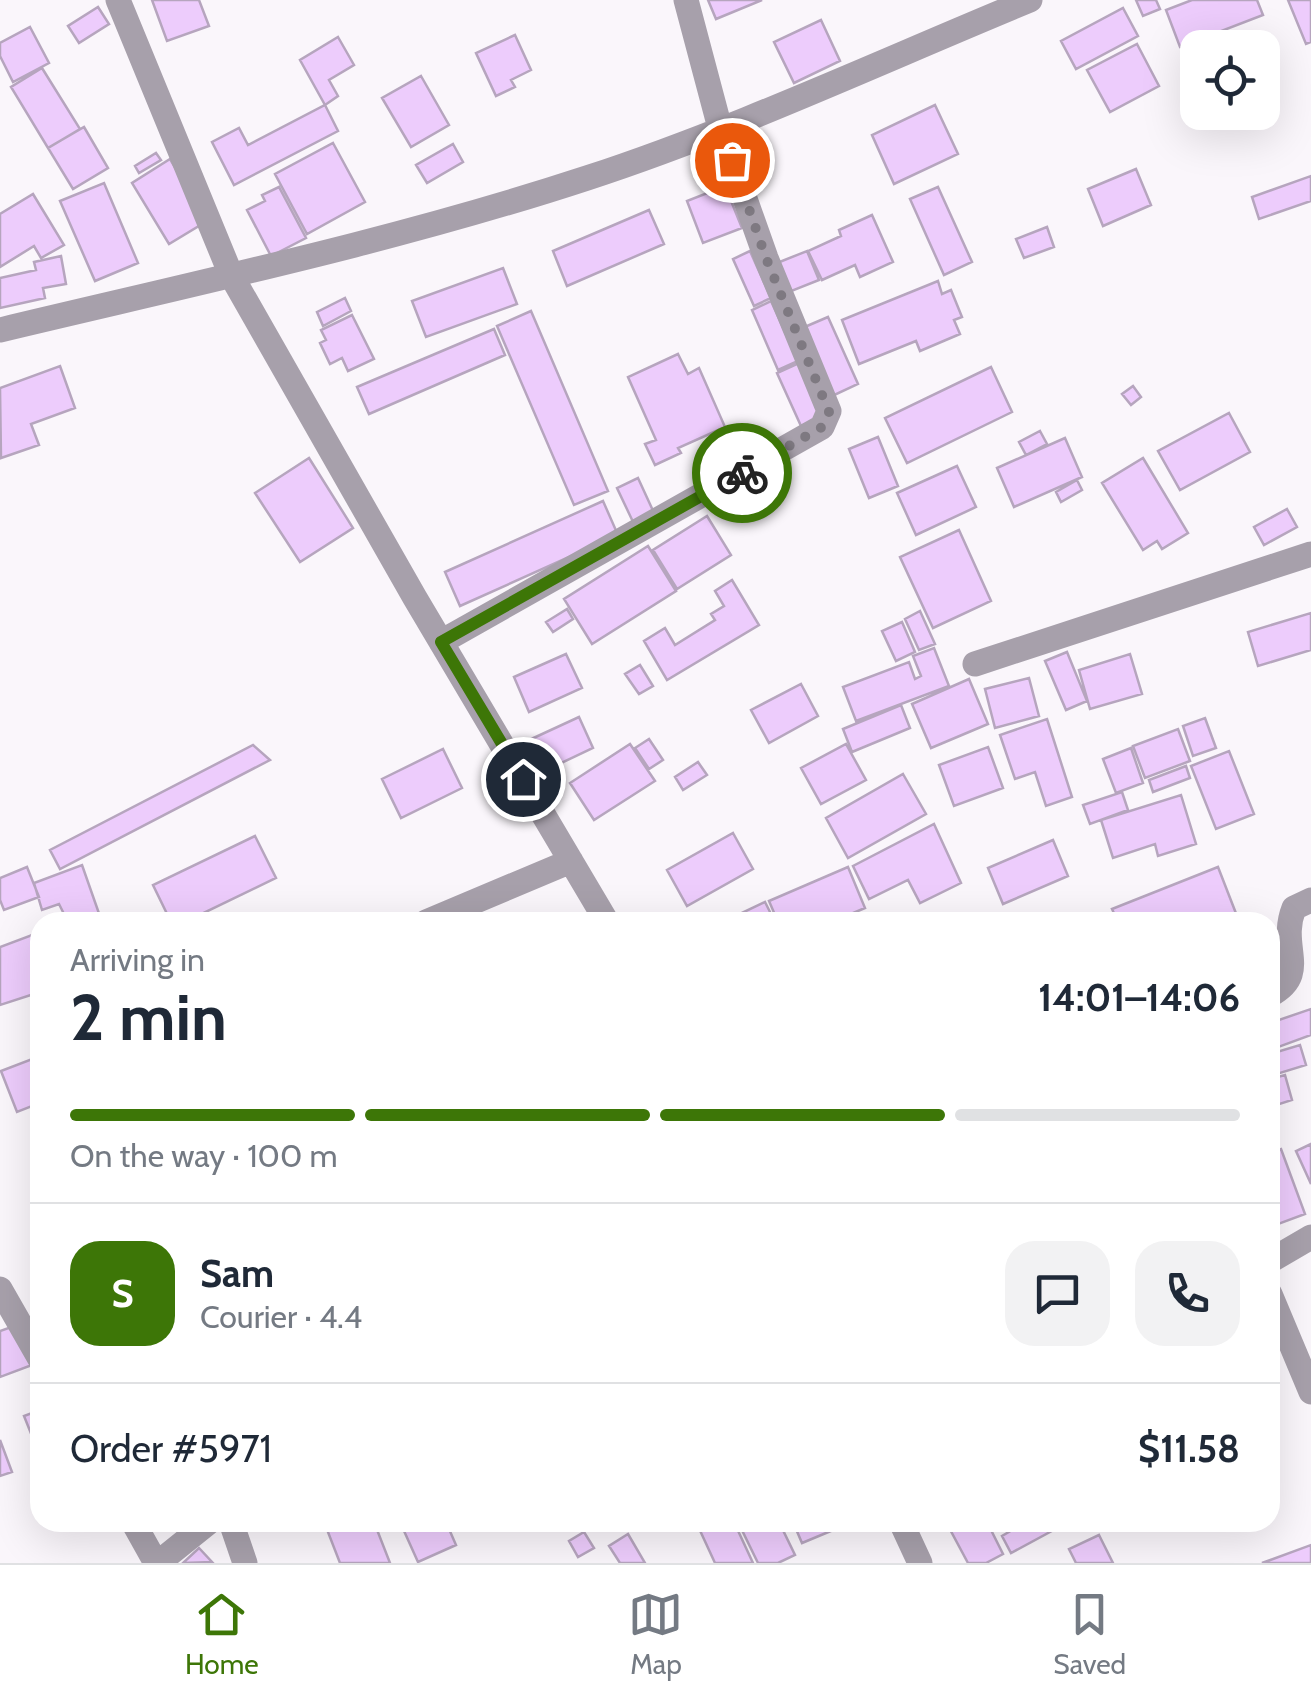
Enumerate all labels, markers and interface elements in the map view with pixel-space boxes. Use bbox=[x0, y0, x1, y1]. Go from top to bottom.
map controls bbox=[1180, 30, 1280, 130]
button: locate bbox=[1180, 30, 1280, 130]
pin bbox=[690, 118, 775, 203]
icon: bag bbox=[705, 133, 760, 188]
courier bbox=[692, 423, 792, 523]
icon: bike bbox=[715, 446, 770, 501]
pin bbox=[481, 737, 566, 822]
icon: home bbox=[496, 752, 551, 807]
text: Arriving in bbox=[70, 940, 205, 979]
text: 14:01–14:06 bbox=[1038, 974, 1240, 1021]
text: 2 min bbox=[70, 977, 227, 1056]
text: On the way · 100 m bbox=[70, 1136, 338, 1175]
button: chat bbox=[1005, 1241, 1110, 1346]
button: phone bbox=[1135, 1241, 1240, 1346]
text: Sam bbox=[200, 1250, 274, 1297]
text: S bbox=[111, 1270, 134, 1317]
text: Courier · 4.4 bbox=[200, 1297, 362, 1336]
text: Order #5971 bbox=[70, 1425, 272, 1472]
text: $11.58 bbox=[1138, 1425, 1240, 1472]
tab: Home bbox=[185, 1587, 259, 1681]
tab: Map bbox=[628, 1587, 683, 1681]
tab: Saved bbox=[1053, 1587, 1126, 1681]

